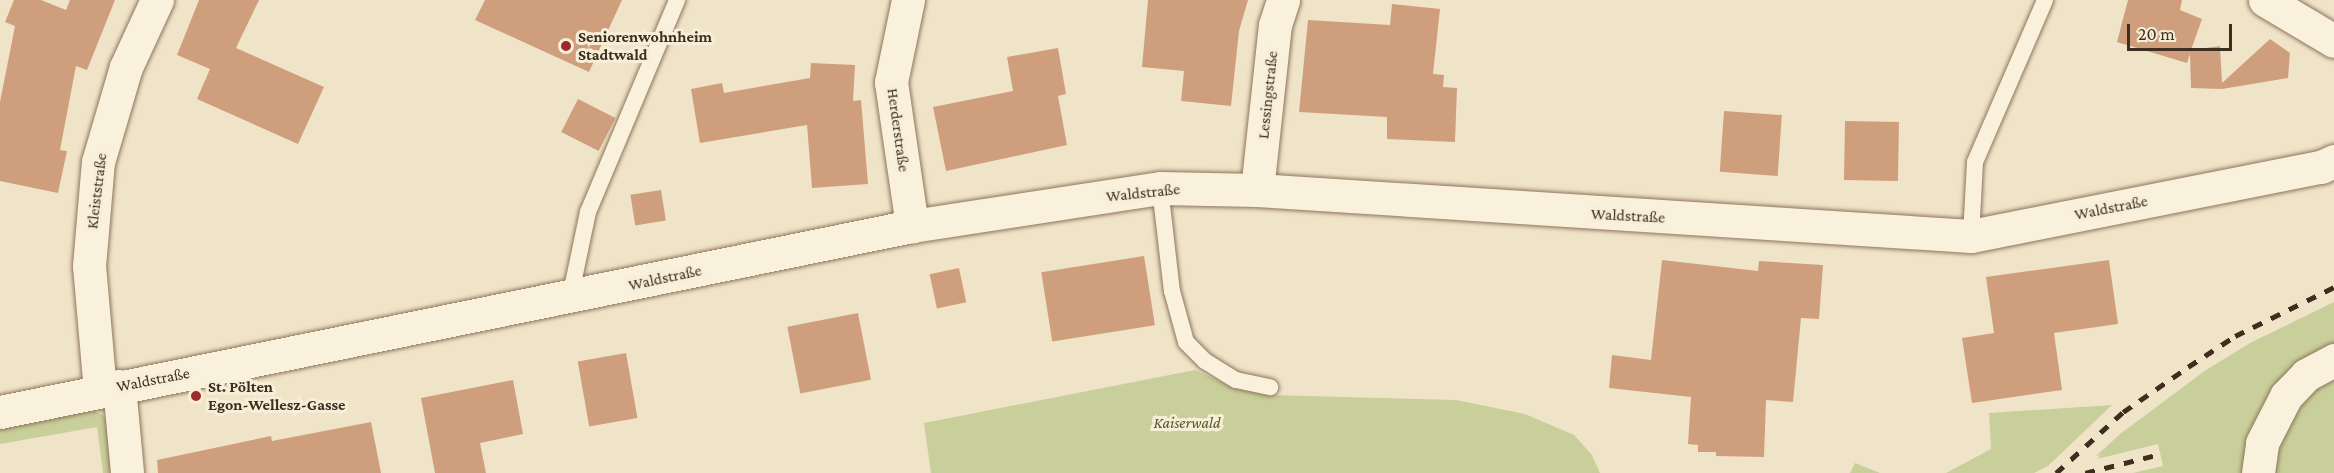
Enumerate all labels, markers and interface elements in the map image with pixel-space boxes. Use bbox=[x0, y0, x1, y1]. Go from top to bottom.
scale bar bbox=[2130, 12, 2235, 50]
text: 20 m bbox=[2138, 24, 2175, 44]
place label: Seniorenwohnheim Stadtwald bbox=[578, 27, 712, 65]
marker: Seniorenwohnheim Stadtwald bbox=[559, 39, 573, 53]
street label: Lessingstraße bbox=[1254, 50, 1282, 140]
street label: Herderstraße bbox=[883, 87, 913, 173]
street label: Kleiststraße bbox=[83, 152, 111, 230]
street label: Waldstraße bbox=[1105, 180, 1181, 206]
street label: Waldstraße bbox=[2073, 191, 2149, 225]
street label: Waldstraße bbox=[1590, 204, 1666, 228]
street label: Waldstraße bbox=[627, 261, 703, 295]
street label: Waldstraße bbox=[115, 363, 191, 397]
place label: St. Pölten Egon-Wellesz-Gasse bbox=[208, 377, 345, 415]
marker: St. Pölten Egon-Wellesz-Gasse bbox=[189, 389, 203, 403]
park label: Kaiserwald bbox=[1154, 413, 1220, 433]

